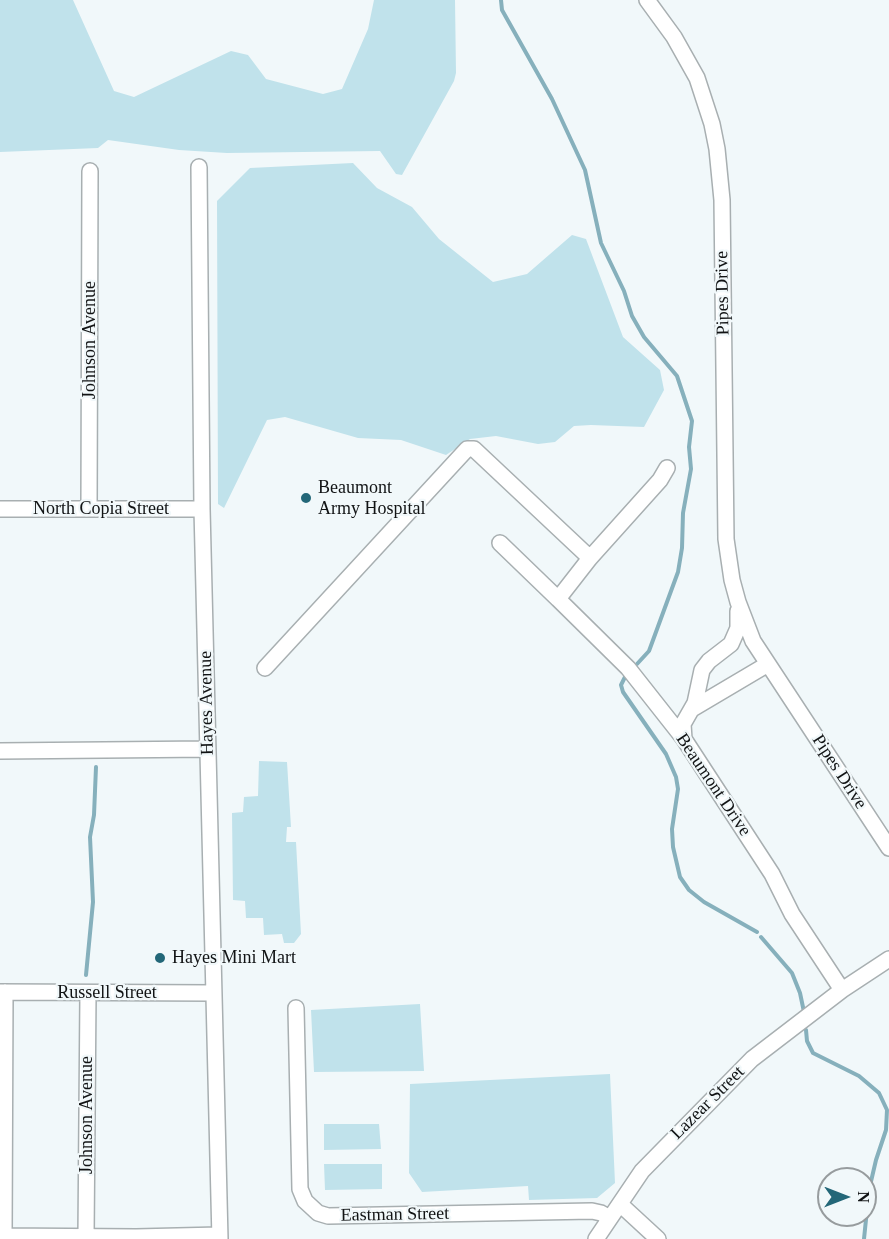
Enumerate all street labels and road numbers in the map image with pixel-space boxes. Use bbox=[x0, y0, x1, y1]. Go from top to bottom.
street label: Pipes Drive bbox=[711, 251, 735, 335]
street label: Johnson Avenue bbox=[79, 281, 101, 399]
street label: North Copia Street bbox=[33, 498, 169, 520]
street label: Hayes Avenue bbox=[195, 651, 219, 755]
street label: Beaumont Drive bbox=[671, 729, 755, 841]
street label: Pipes Drive bbox=[807, 731, 871, 813]
street label: Russell Street bbox=[57, 982, 157, 1004]
street label: Johnson Avenue bbox=[76, 1056, 98, 1174]
street label: Lazear Street bbox=[667, 1062, 749, 1144]
street label: Eastman Street bbox=[341, 1203, 449, 1227]

